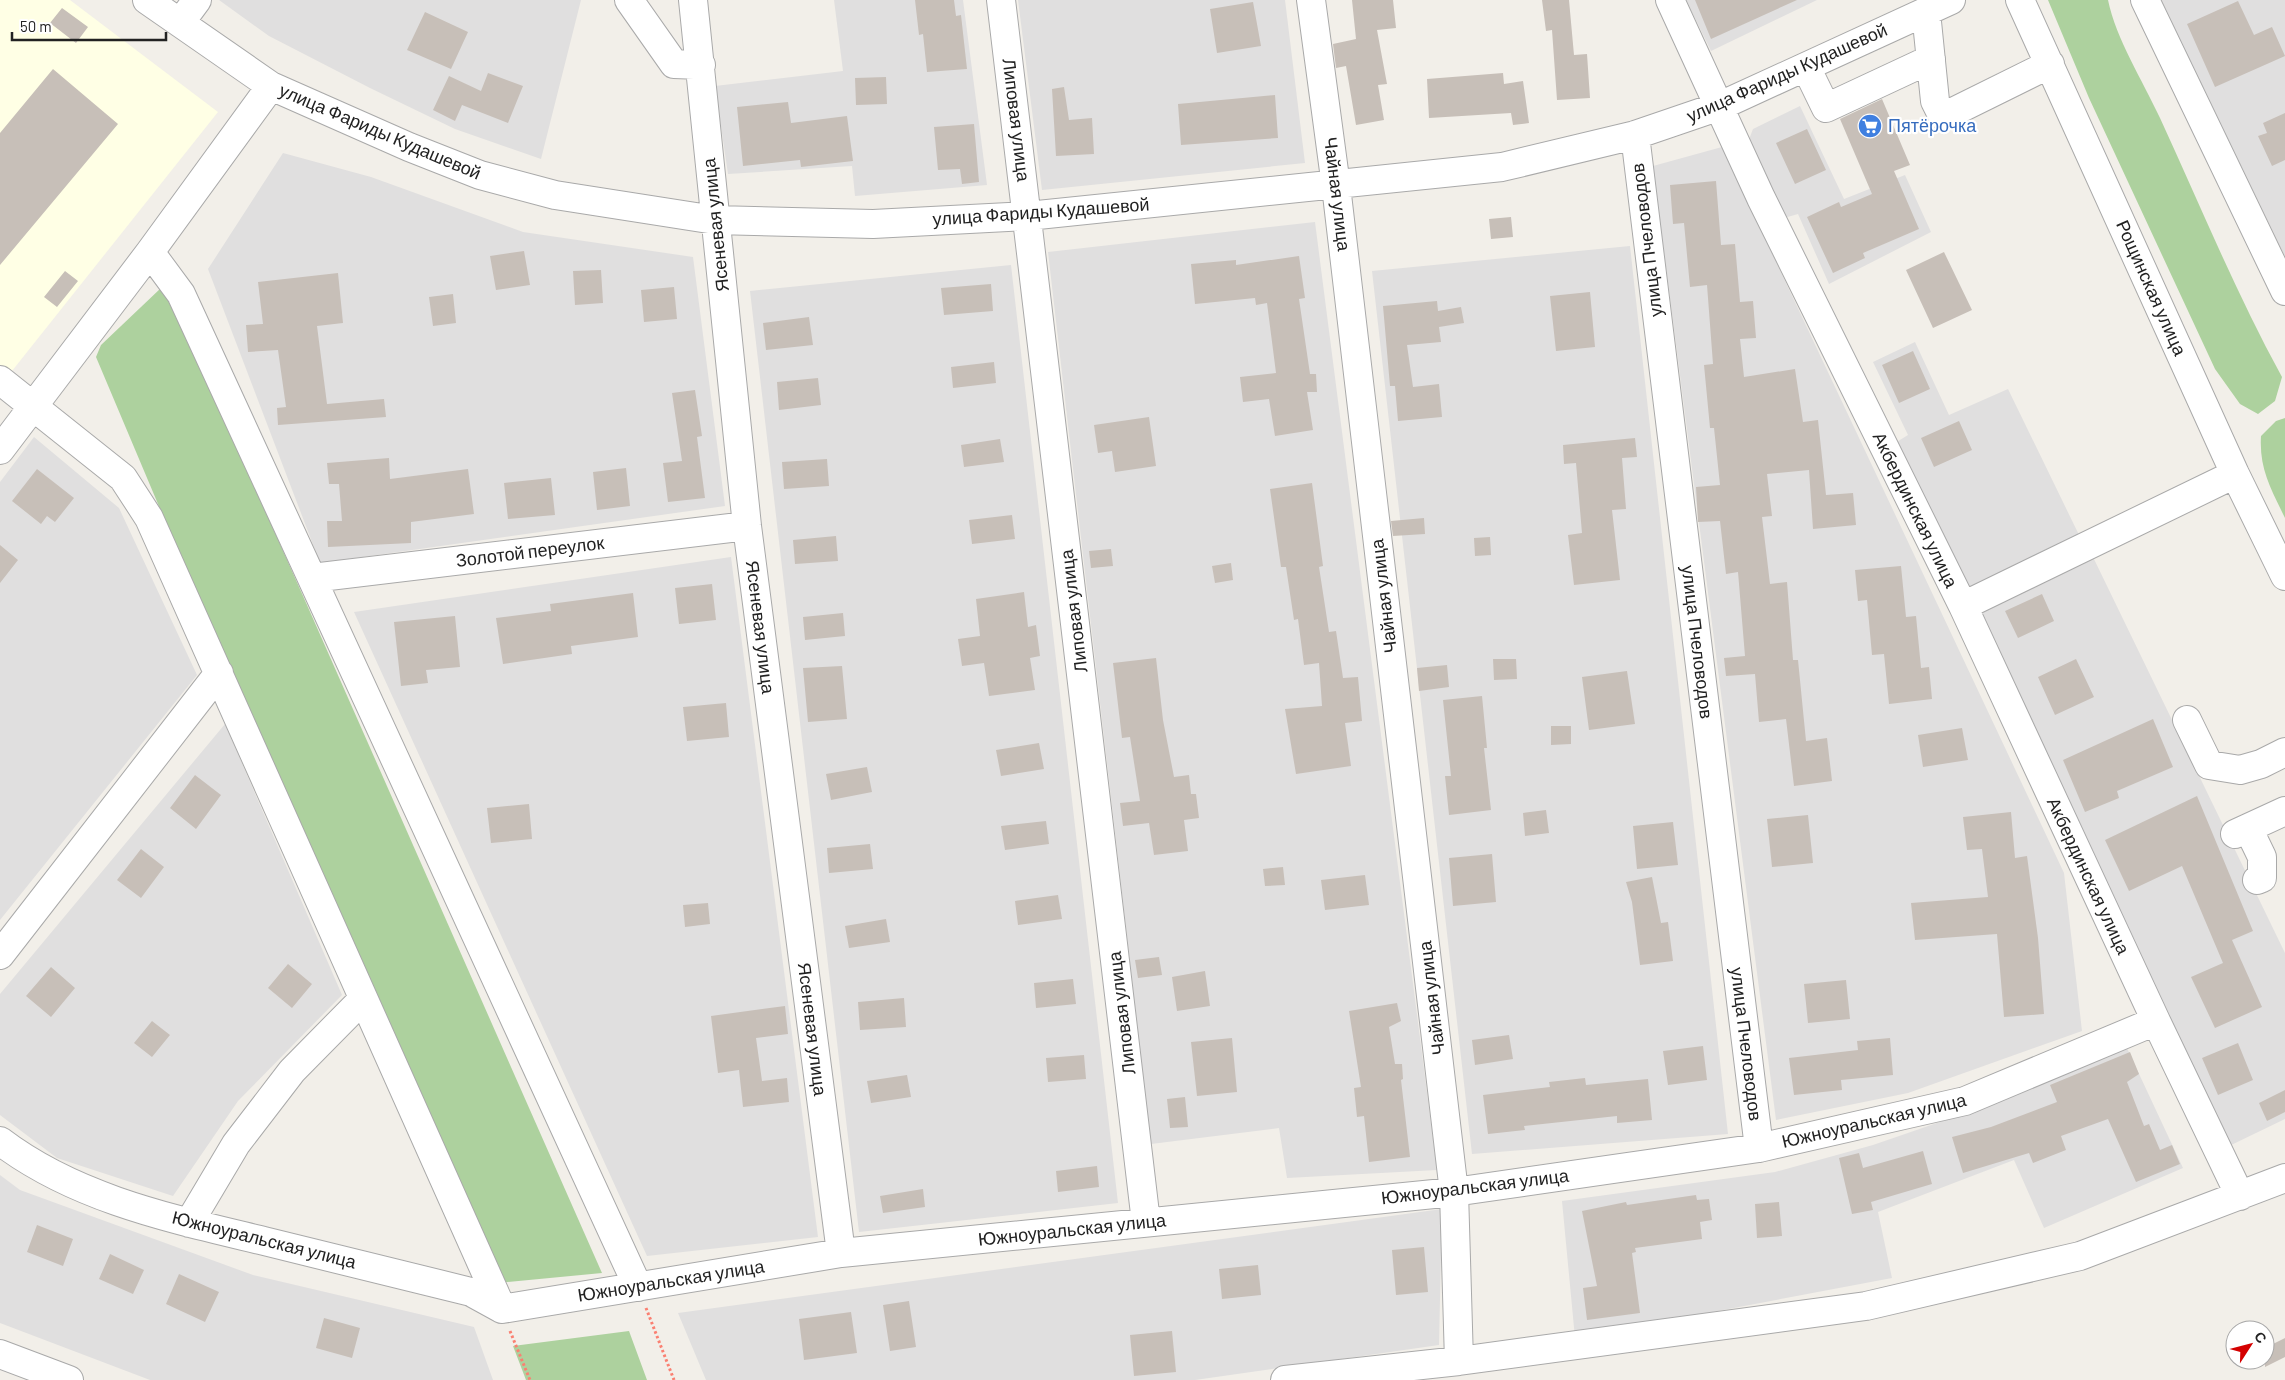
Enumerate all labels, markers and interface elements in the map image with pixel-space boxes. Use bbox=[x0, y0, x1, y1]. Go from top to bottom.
scale bar bbox=[12, 10, 166, 42]
text: 50 m bbox=[20, 17, 52, 35]
street label: улица Фариды Кудашевой bbox=[1683, 18, 1890, 126]
street label: Липовая улица bbox=[999, 57, 1036, 184]
street label: улица Фариды Кудашевой bbox=[276, 79, 485, 184]
supermarket icon: Пятёрочка bbox=[1857, 113, 1883, 139]
place label: Пятёрочка bbox=[1888, 114, 1977, 136]
street label: Чайная улица bbox=[1320, 136, 1356, 253]
street label: Ясеневая улица bbox=[697, 156, 733, 293]
street label: улица Пчеловодов bbox=[1626, 162, 1666, 318]
street label: улица Фариды Кудашевой bbox=[932, 192, 1150, 230]
street label: Рощинская улица bbox=[2112, 216, 2192, 360]
street label: Акбердинская улица bbox=[1869, 428, 1964, 592]
street label: Золотой переулок bbox=[454, 531, 605, 571]
street label: Чайная улица bbox=[1365, 537, 1401, 654]
street label: Липовая улица bbox=[1054, 547, 1091, 674]
street label: Ясеневая улица bbox=[742, 559, 780, 696]
street label: улица Пчеловодов bbox=[1678, 564, 1718, 720]
street label: Акбердинская улица bbox=[2043, 794, 2135, 958]
street label: Чайная улица bbox=[1413, 939, 1449, 1056]
street label: Липовая улица bbox=[1102, 949, 1139, 1076]
street label: Ясеневая улица bbox=[794, 961, 832, 1098]
street label: улица Пчеловодов bbox=[1727, 966, 1767, 1122]
street label: Южноуральская улица bbox=[1779, 1088, 1969, 1152]
street label: Южноуральская улица bbox=[1380, 1163, 1571, 1208]
street label: Южноуральская улица bbox=[170, 1206, 359, 1273]
street label: Южноуральская улица bbox=[977, 1208, 1168, 1250]
street label: Южноуральская улица bbox=[576, 1254, 767, 1306]
north arrow bbox=[2225, 1320, 2275, 1370]
text: С bbox=[2251, 1328, 2271, 1346]

